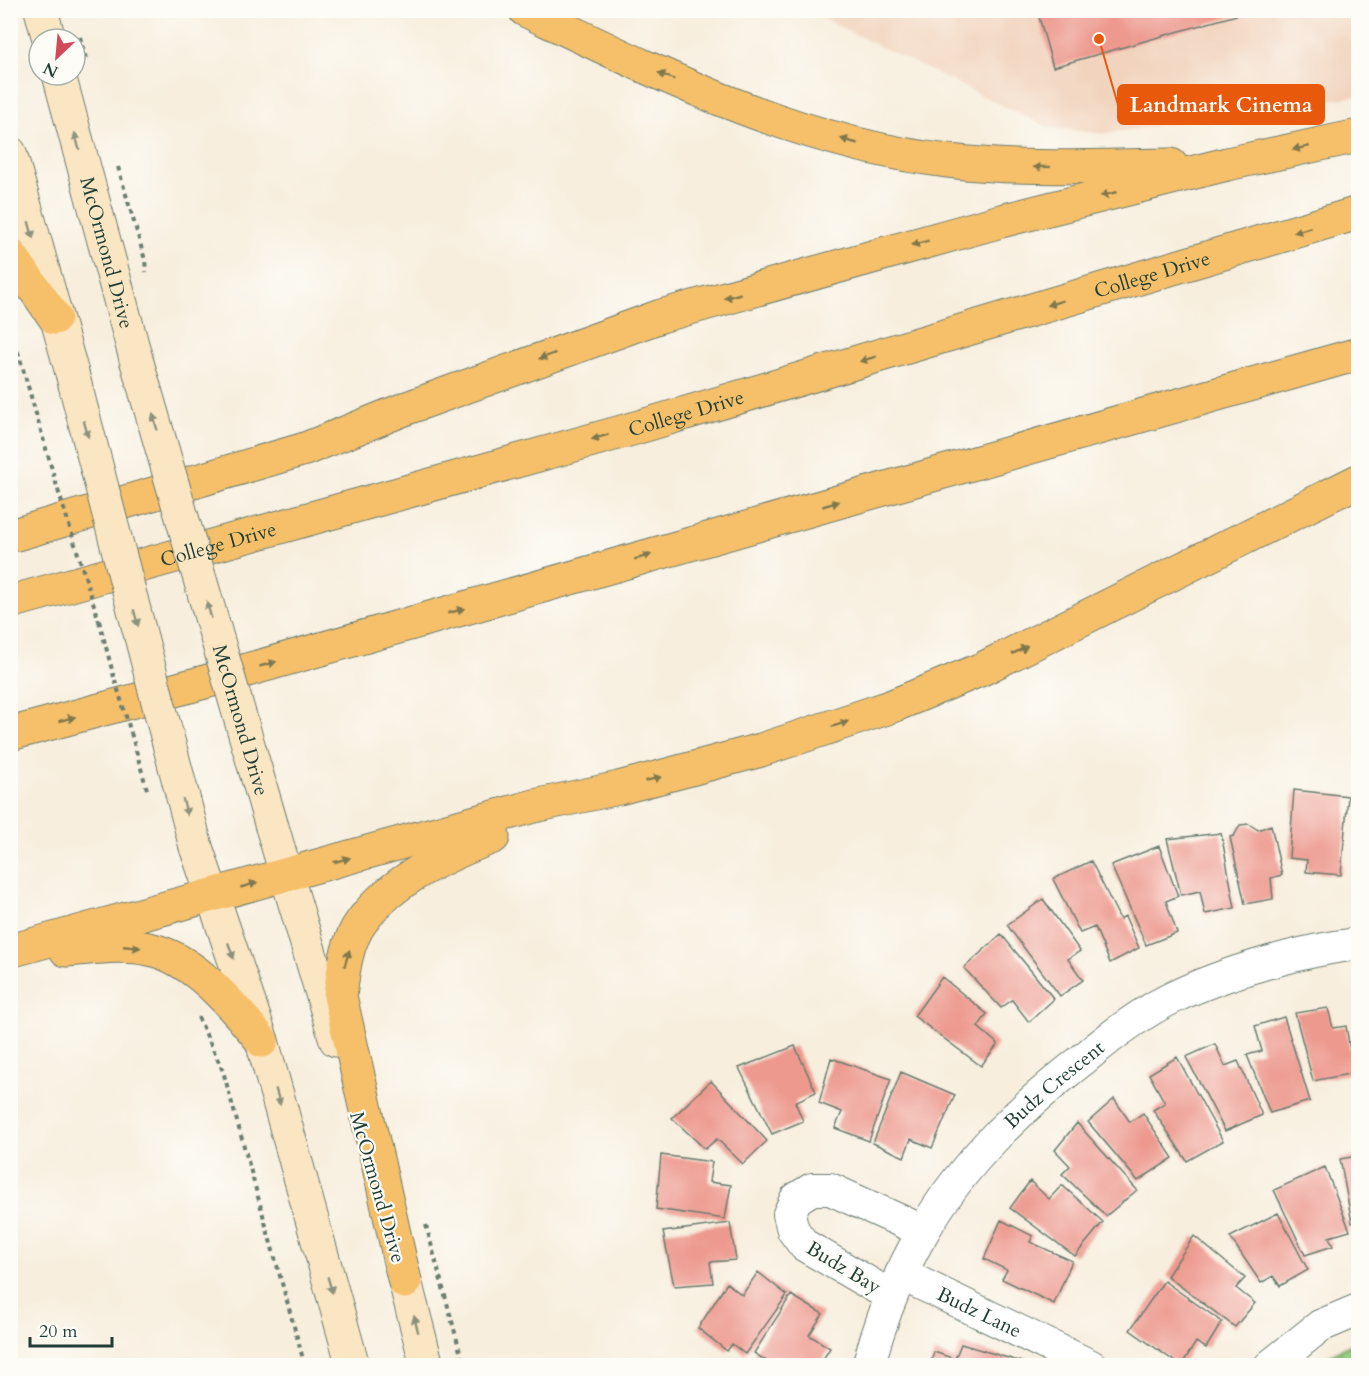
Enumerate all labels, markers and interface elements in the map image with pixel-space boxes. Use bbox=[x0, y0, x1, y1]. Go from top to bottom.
north arrow bbox=[27, 27, 87, 87]
text: N bbox=[40, 57, 62, 83]
one-way arrow bbox=[657, 71, 675, 80]
callout: Landmark Cinema bbox=[1118, 85, 1324, 124]
text: Landmark Cinema bbox=[1130, 91, 1313, 120]
one-way arrow bbox=[72, 132, 81, 150]
one-way arrow bbox=[840, 136, 859, 146]
one-way arrow bbox=[1292, 144, 1311, 153]
one-way arrow bbox=[1033, 162, 1052, 172]
street label: McOrmond Drive bbox=[73, 174, 140, 332]
one-way arrow bbox=[1100, 189, 1118, 199]
one-way arrow bbox=[27, 221, 36, 239]
one-way arrow bbox=[1293, 226, 1311, 235]
one-way arrow bbox=[911, 239, 929, 249]
street label: College Drive bbox=[1091, 245, 1213, 305]
one-way arrow bbox=[723, 291, 741, 301]
one-way arrow bbox=[1046, 299, 1064, 308]
one-way arrow bbox=[538, 352, 556, 362]
one-way arrow bbox=[859, 355, 877, 364]
street label: College Drive bbox=[625, 383, 747, 443]
one-way arrow bbox=[149, 413, 159, 431]
one-way arrow bbox=[82, 420, 92, 438]
one-way arrow bbox=[591, 433, 610, 443]
one-way arrow bbox=[822, 499, 840, 508]
street label: College Drive bbox=[157, 516, 279, 574]
one-way arrow bbox=[634, 552, 652, 561]
one-way arrow bbox=[204, 601, 213, 619]
one-way arrow bbox=[447, 605, 465, 615]
one-way arrow bbox=[131, 609, 141, 627]
street label: McOrmond Drive bbox=[206, 641, 275, 799]
one-way arrow bbox=[1011, 645, 1028, 655]
one-way arrow bbox=[259, 659, 277, 668]
one-way arrow bbox=[58, 713, 76, 723]
one-way arrow bbox=[831, 719, 849, 728]
one-way arrow bbox=[643, 773, 662, 783]
one-way arrow bbox=[180, 797, 190, 816]
one-way arrow bbox=[333, 854, 351, 864]
one-way arrow bbox=[240, 880, 258, 889]
one-way arrow bbox=[122, 942, 141, 952]
one-way arrow bbox=[226, 942, 236, 960]
one-way arrow bbox=[343, 949, 352, 967]
street label: Budz Crescent bbox=[998, 1034, 1111, 1135]
one-way arrow bbox=[274, 1088, 283, 1106]
street label: McOrmond Drive bbox=[343, 1108, 412, 1266]
street label: Budz Bay bbox=[802, 1235, 886, 1300]
one-way arrow bbox=[326, 1276, 335, 1294]
street label: Budz Lane bbox=[932, 1280, 1026, 1344]
scale bar bbox=[30, 1310, 112, 1348]
one-way arrow bbox=[411, 1314, 421, 1333]
text: 20 m bbox=[39, 1319, 78, 1344]

